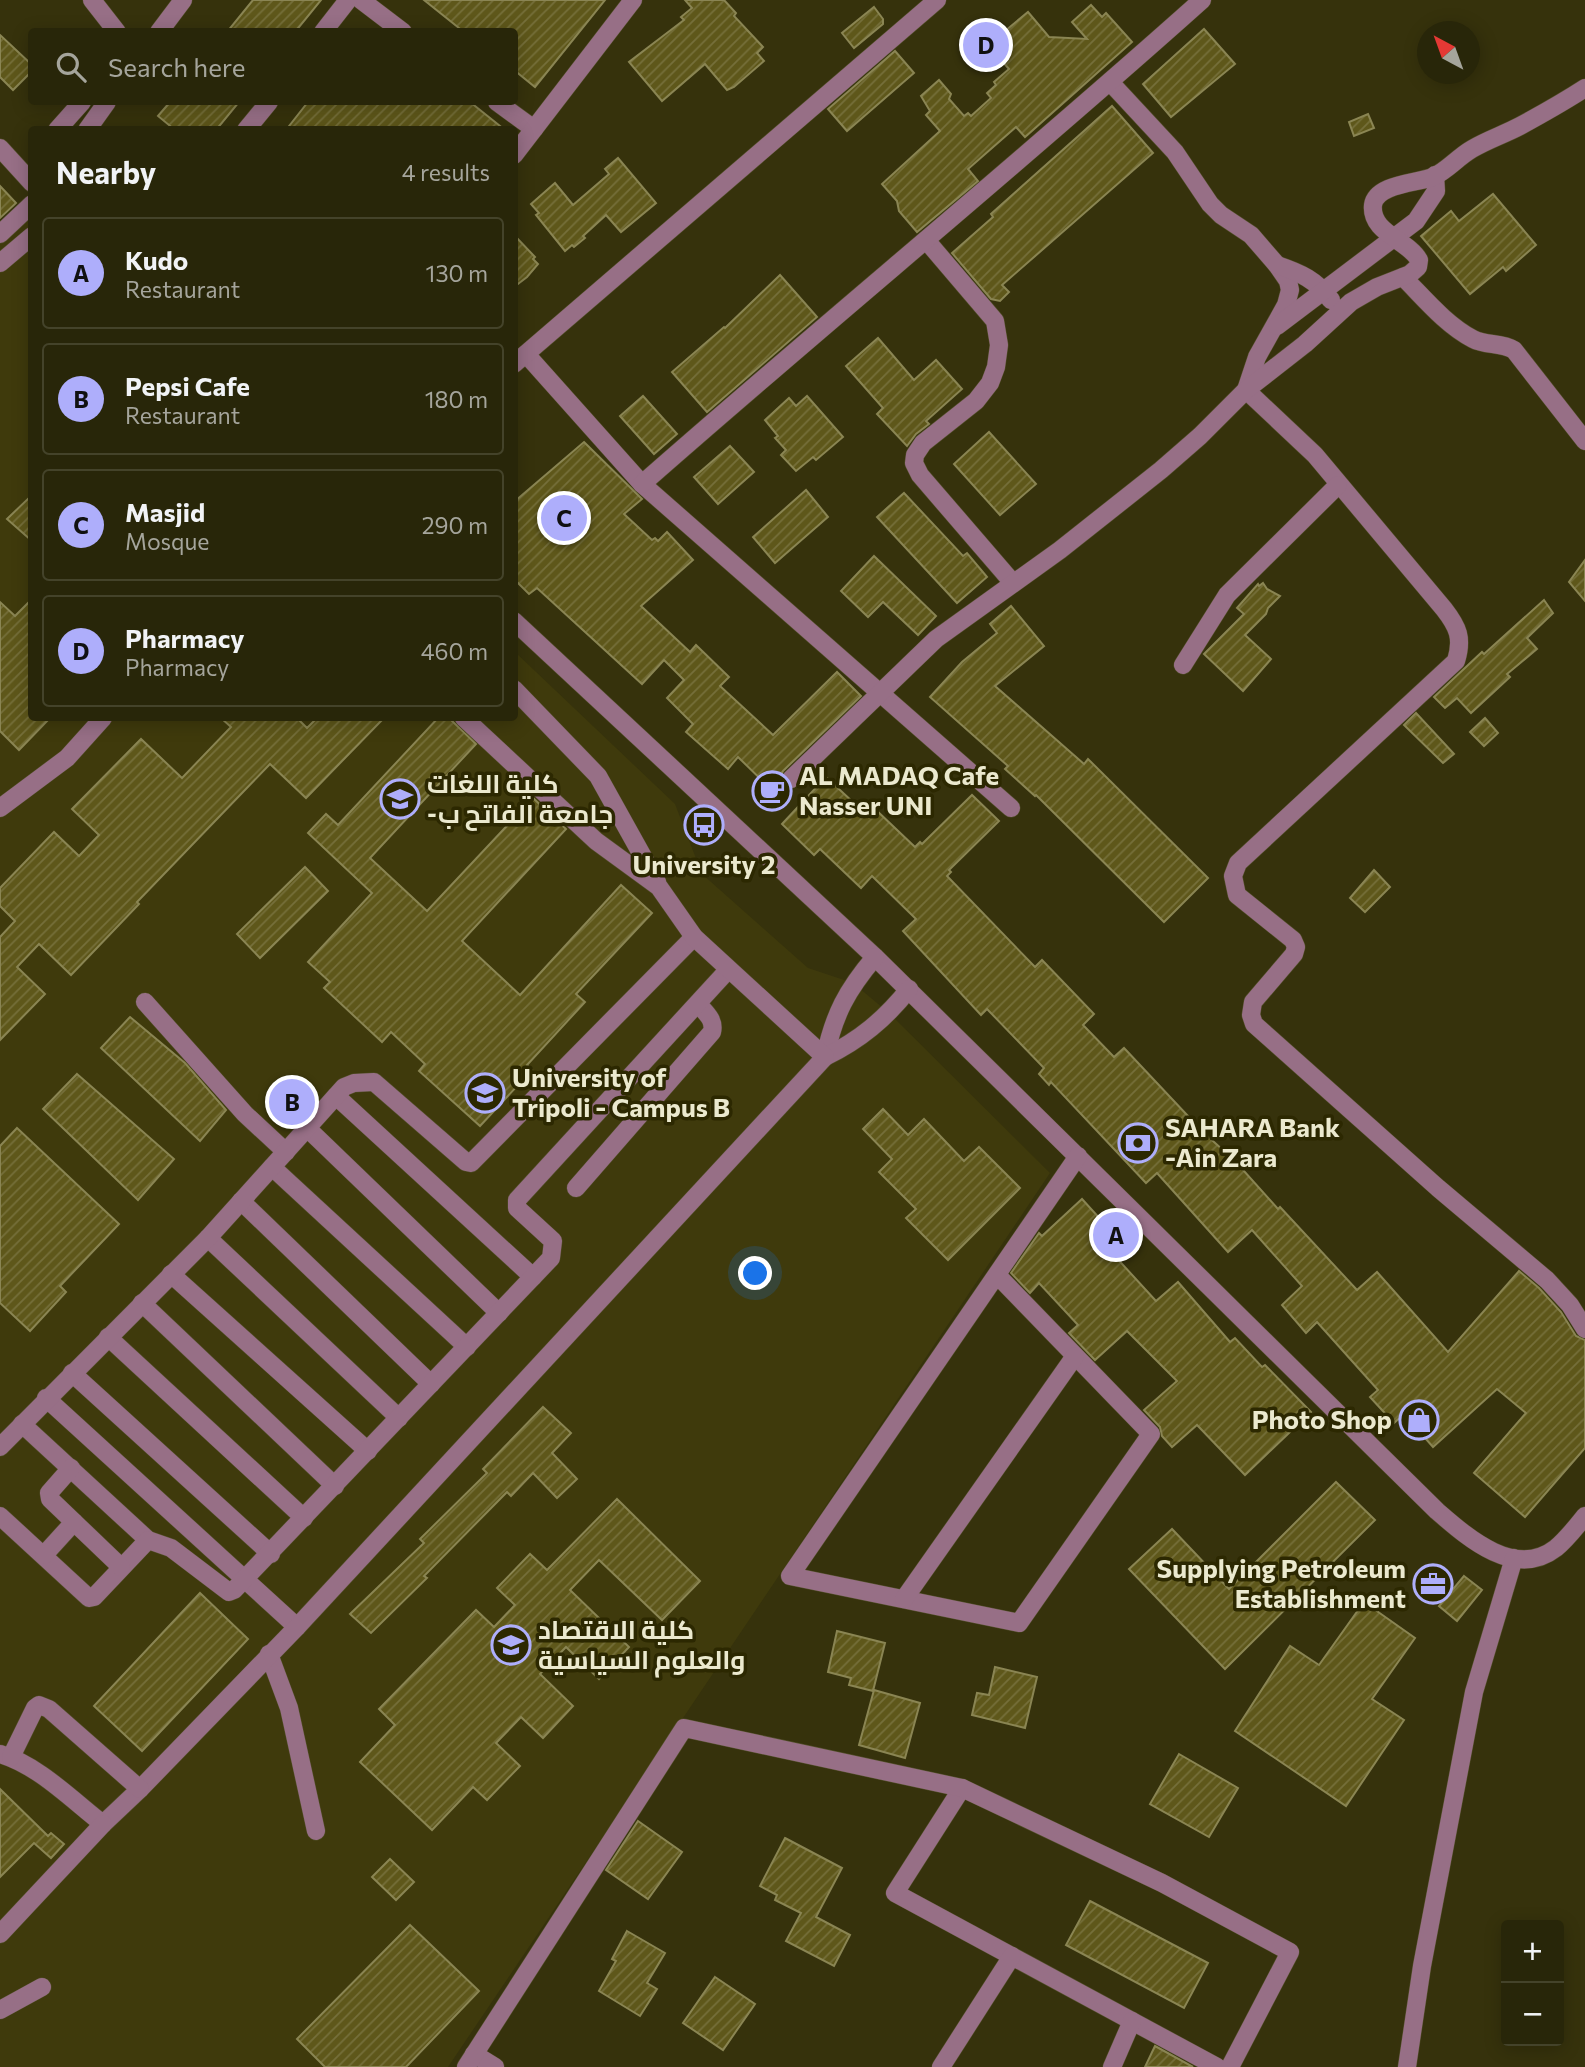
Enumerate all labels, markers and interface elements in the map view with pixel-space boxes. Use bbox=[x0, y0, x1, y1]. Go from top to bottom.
pin: D bbox=[963, 19, 1009, 71]
north arrow bbox=[1417, 21, 1480, 84]
search box bbox=[28, 28, 518, 105]
icon: search bbox=[52, 48, 90, 86]
text: Search here bbox=[108, 51, 246, 82]
text: Nearby bbox=[56, 153, 156, 190]
text: 4 results bbox=[402, 158, 490, 186]
text: Kudo bbox=[125, 244, 188, 275]
text: A bbox=[73, 259, 89, 287]
text: 130 m bbox=[426, 259, 488, 287]
text: Restaurant bbox=[125, 275, 240, 303]
text: Pepsi Cafe bbox=[125, 370, 250, 401]
text: B bbox=[73, 385, 89, 413]
text: 180 m bbox=[425, 385, 488, 413]
text: Restaurant bbox=[125, 401, 240, 429]
pin: C bbox=[541, 492, 587, 544]
text: Masjid bbox=[125, 496, 205, 527]
text: C bbox=[73, 511, 89, 539]
text: 290 m bbox=[422, 511, 488, 539]
text: Mosque bbox=[125, 527, 209, 555]
text: Pharmacy bbox=[125, 622, 245, 653]
text: D bbox=[73, 637, 89, 665]
text: 460 m bbox=[421, 637, 488, 665]
text: Pharmacy bbox=[125, 653, 229, 681]
place label: AL MADAQ Cafe Nasser UNI bbox=[799, 759, 999, 820]
place label: كلية اللغات -جامعة الفاتح ب bbox=[427, 767, 613, 831]
cafe icon: AL MADAQ Cafe Nasser UNI bbox=[751, 770, 793, 812]
school or university icon: كلية اللغات -جامعة الفاتح ب bbox=[379, 778, 421, 820]
bus stop icon: University 2 bbox=[683, 804, 725, 846]
place label: University 2 bbox=[632, 848, 776, 879]
place label: University of Tripoli - Campus B bbox=[512, 1061, 730, 1122]
school or university icon: University of Tripoli - Campus B bbox=[464, 1072, 506, 1114]
pin: B bbox=[269, 1076, 315, 1128]
place label: SAHARA Bank -Ain Zara bbox=[1165, 1111, 1340, 1172]
bank icon: SAHARA Bank -Ain Zara bbox=[1117, 1122, 1159, 1164]
pin: A bbox=[1093, 1209, 1139, 1261]
your location bbox=[738, 1256, 772, 1290]
shop icon: Photo Shop bbox=[1398, 1399, 1440, 1441]
place label: Photo Shop bbox=[1252, 1403, 1392, 1434]
place label: Supplying Petroleum Establishment bbox=[1157, 1552, 1406, 1613]
office icon: Supplying Petroleum Establishment bbox=[1412, 1563, 1454, 1605]
place label: كلية الاقتصاد والعلوم السياسية bbox=[538, 1613, 746, 1678]
school or university icon: كلية الاقتصاد والعلوم السياسية bbox=[490, 1624, 532, 1666]
map controls bbox=[1501, 1920, 1564, 2046]
button: + bbox=[1501, 1920, 1564, 1983]
button: − bbox=[1501, 1983, 1564, 2046]

